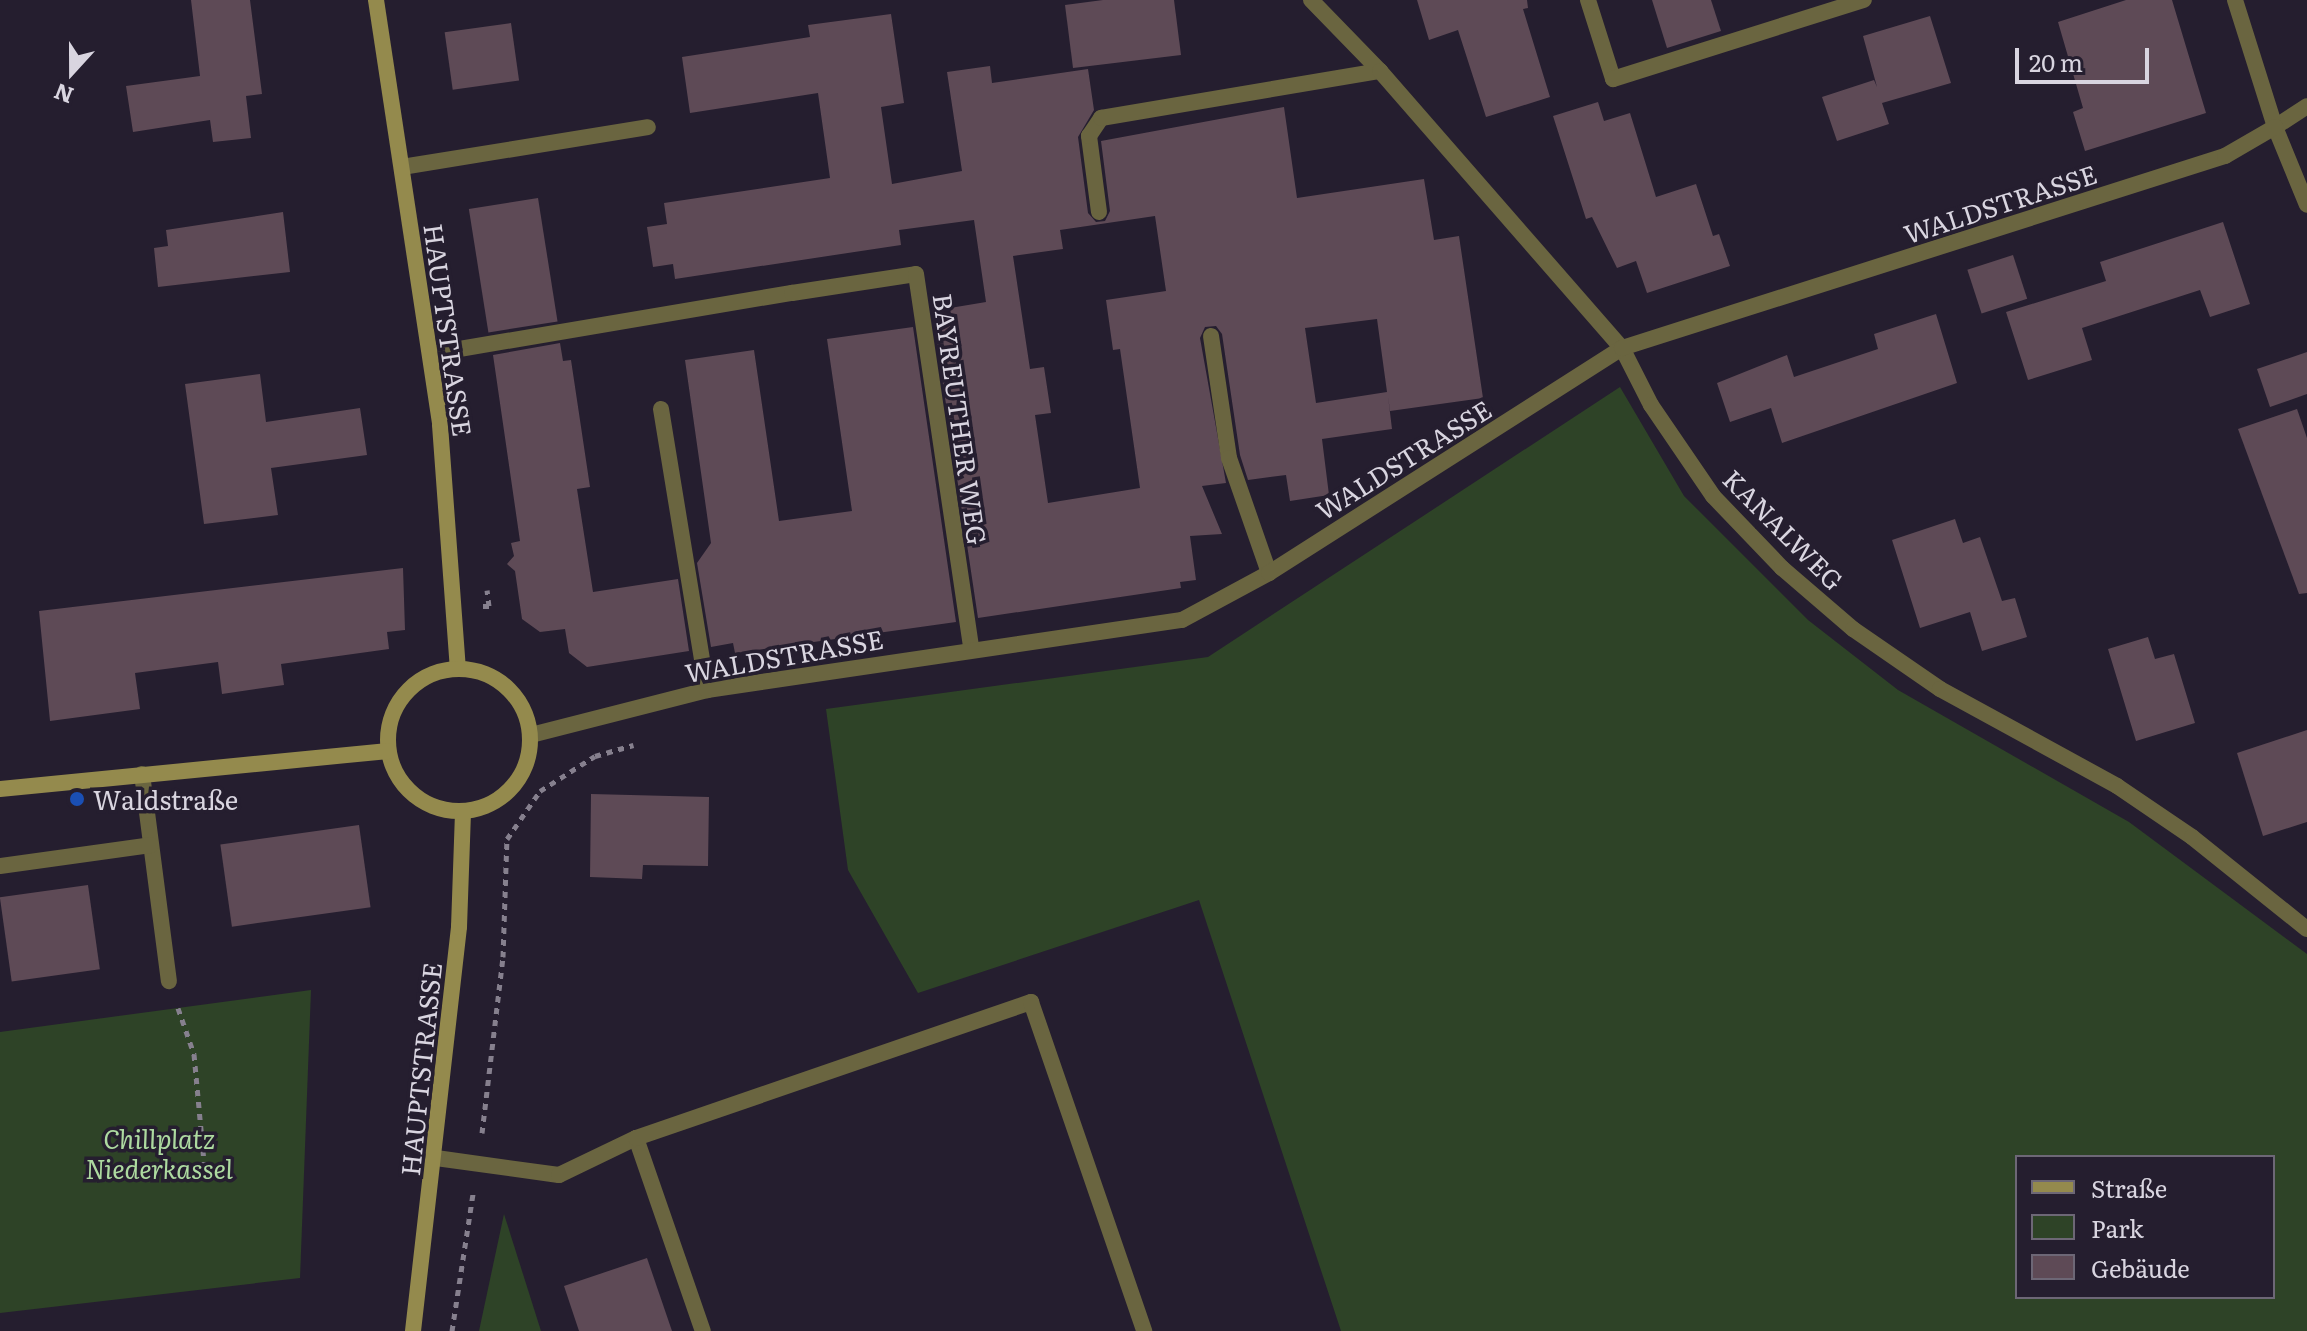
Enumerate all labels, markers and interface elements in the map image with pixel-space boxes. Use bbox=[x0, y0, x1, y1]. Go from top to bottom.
north arrow bbox=[32, 32, 112, 112]
scale bar bbox=[2019, 32, 2153, 82]
text: 20 m bbox=[2029, 44, 2083, 79]
text: N bbox=[49, 76, 78, 114]
street label: WALDSTRASSE bbox=[1900, 157, 2100, 249]
street label: HAUPTSTRASSE bbox=[419, 222, 479, 438]
street label: BAYREUTHER WEG bbox=[928, 291, 994, 547]
street label: WALDSTRASSE bbox=[1310, 393, 1496, 525]
street label: KANALWEG bbox=[1717, 462, 1851, 596]
street label: WALDSTRASSE bbox=[682, 622, 886, 688]
place label: Waldstraße bbox=[93, 783, 238, 815]
marker: Waldstraße bbox=[68, 790, 86, 808]
street label: HAUPTSTRASSE bbox=[393, 961, 447, 1177]
park label: Chillplatz Niederkassel bbox=[85, 1122, 233, 1184]
legend bbox=[2015, 1155, 2275, 1299]
text: Straße bbox=[2091, 1170, 2167, 1205]
text: Park bbox=[2091, 1210, 2144, 1245]
text: Gebäude bbox=[2091, 1250, 2190, 1285]

